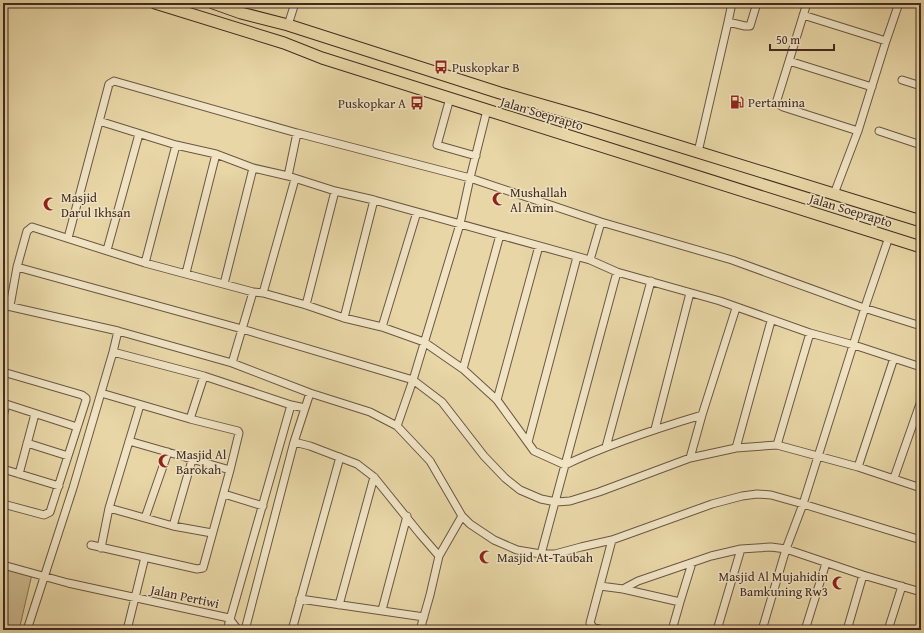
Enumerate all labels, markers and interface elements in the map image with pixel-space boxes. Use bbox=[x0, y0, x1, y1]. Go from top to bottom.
scale bar bbox=[770, 26, 834, 52]
text: 50 m bbox=[776, 31, 800, 48]
place label: Puskopkar B bbox=[452, 58, 520, 77]
bus stop icon: Puskopkar B bbox=[433, 59, 449, 75]
street label: Jalan Soeprapto bbox=[496, 91, 586, 135]
place label: Pertamina bbox=[748, 93, 806, 112]
place label: Puskopkar A bbox=[338, 94, 406, 113]
fuel station icon: Pertamina bbox=[729, 94, 745, 110]
bus stop icon: Puskopkar A bbox=[409, 95, 425, 111]
place label: Mushallah Al Amin bbox=[510, 183, 568, 217]
place label: Masjid Darul Ikhsan bbox=[61, 188, 131, 222]
street label: Jalan Soeprapto bbox=[805, 188, 895, 232]
mosque icon: Mushallah Al Amin bbox=[491, 191, 507, 207]
mosque icon: Masjid Darul Ikhsan bbox=[42, 196, 58, 212]
place label: Masjid Al Barokah bbox=[176, 445, 227, 479]
mosque icon: Masjid Al Barokah bbox=[157, 453, 173, 469]
place label: Masjid At-Taubah bbox=[497, 548, 594, 567]
mosque icon: Masjid At-Taubah bbox=[478, 549, 494, 565]
place label: Masjid Al Mujahidin Bamkuning Rw3 bbox=[719, 567, 829, 601]
mosque icon: Masjid Al Mujahidin Bamkuning Rw3 bbox=[831, 575, 847, 591]
street label: Jalan Pertiwi bbox=[147, 580, 221, 613]

